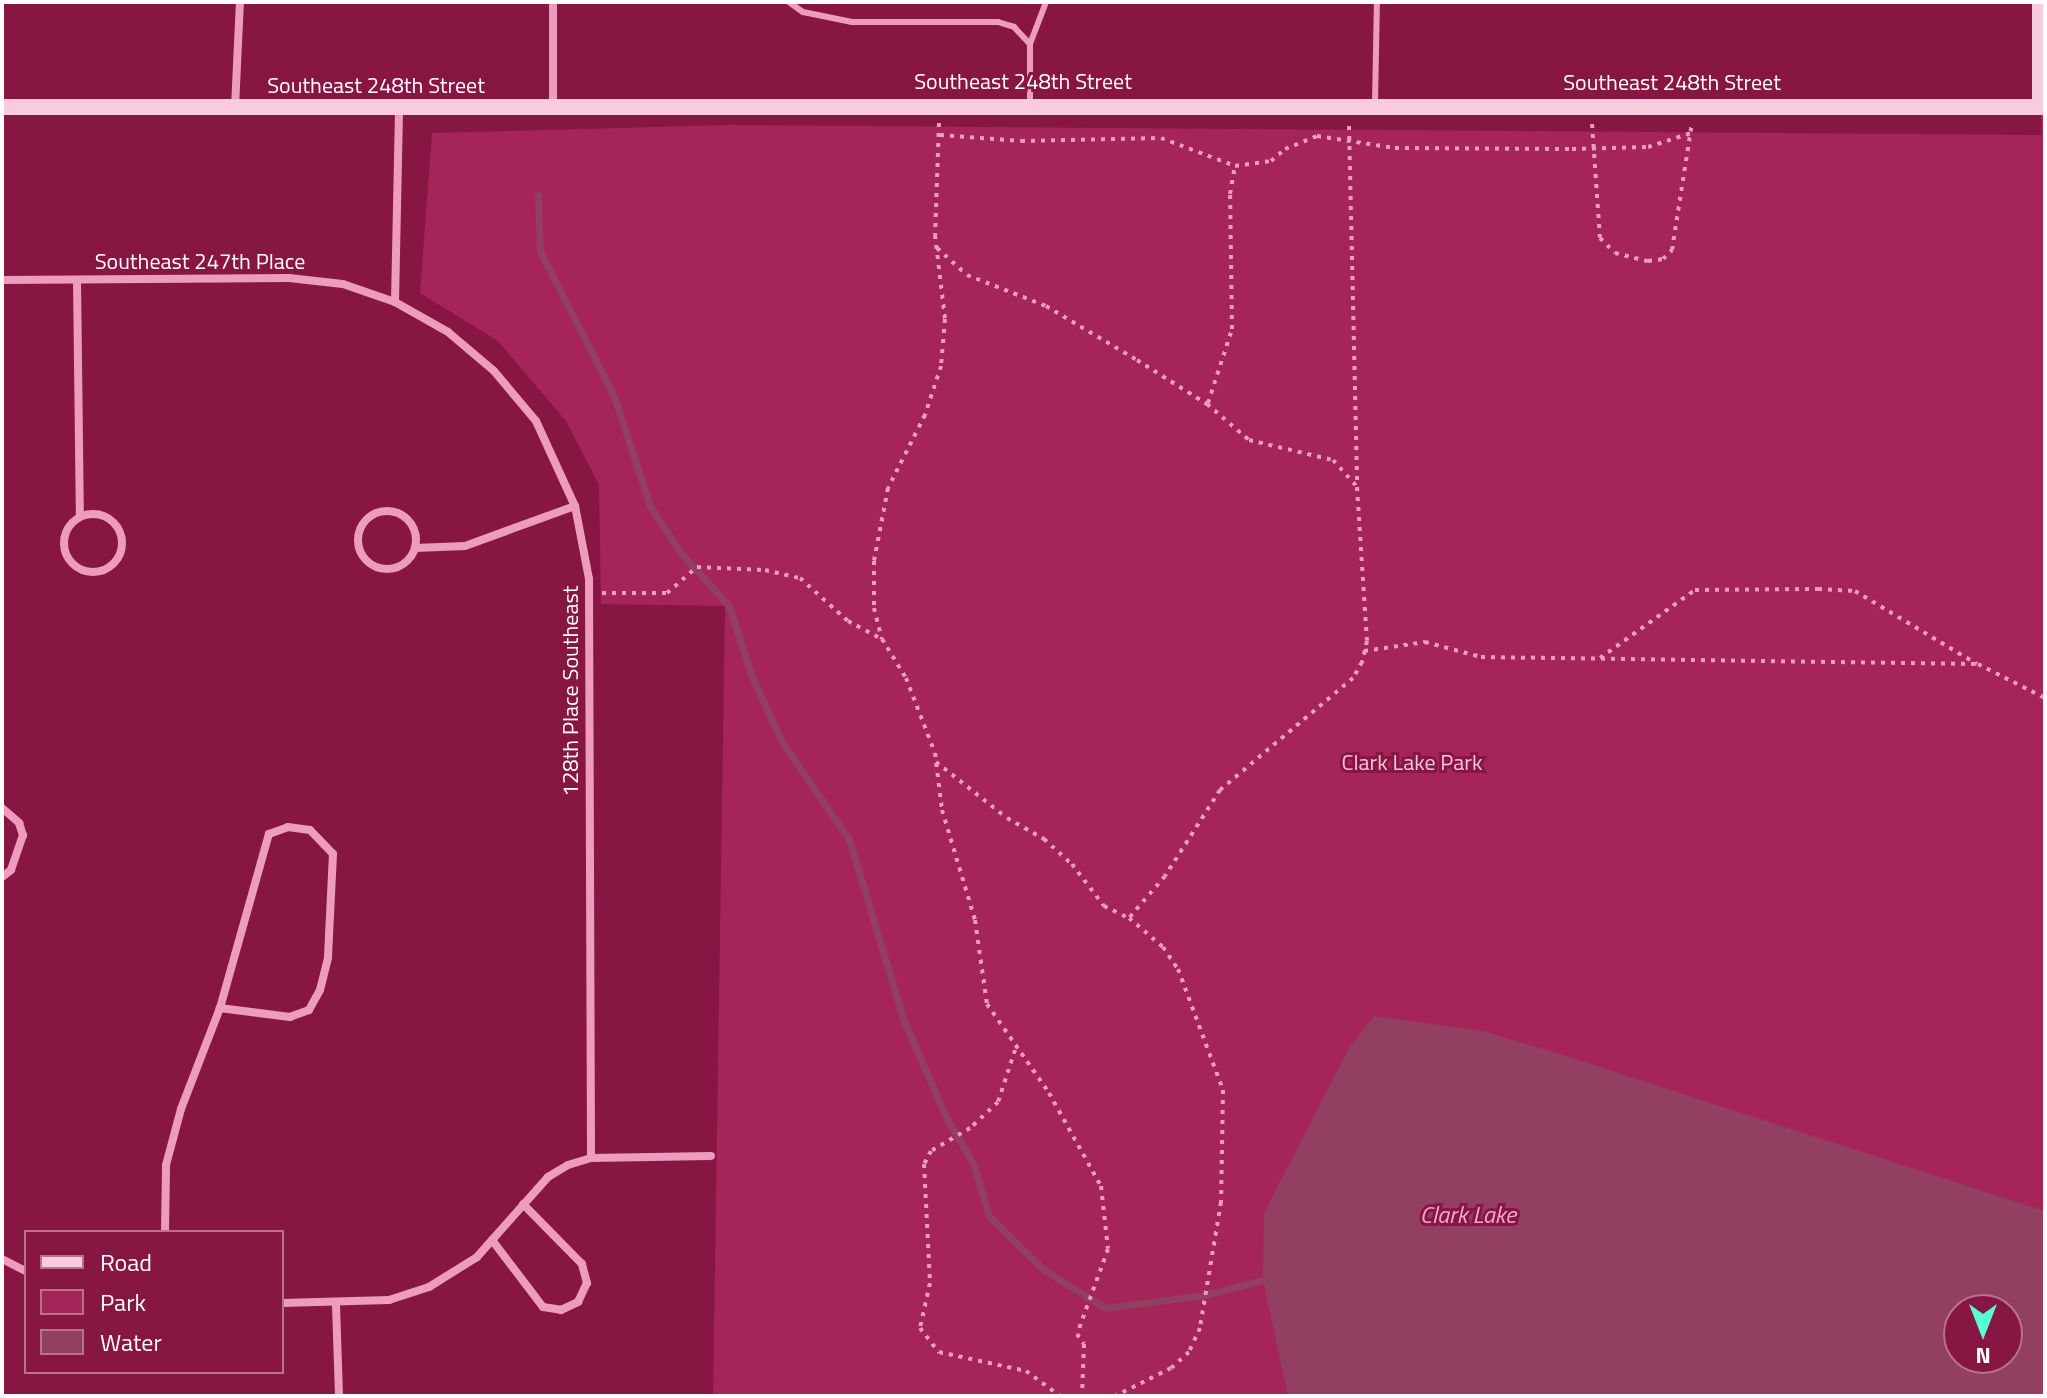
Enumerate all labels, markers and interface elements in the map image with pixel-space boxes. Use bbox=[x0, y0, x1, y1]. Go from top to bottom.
street label: Southeast 248th Street bbox=[914, 69, 1132, 95]
street label: Southeast 248th Street bbox=[1563, 70, 1781, 96]
street label: Southeast 248th Street bbox=[267, 73, 485, 99]
street label: Southeast 247th Place bbox=[95, 249, 305, 275]
street label: 128th Place Southeast bbox=[558, 586, 584, 796]
park label: Clark Lake Park bbox=[1342, 750, 1482, 776]
water label: Clark Lake bbox=[1420, 1201, 1516, 1229]
legend bbox=[24, 1230, 284, 1374]
text: Road bbox=[100, 1244, 152, 1280]
text: Park bbox=[100, 1284, 146, 1320]
north arrow bbox=[1943, 1294, 2023, 1374]
text: Water bbox=[100, 1324, 162, 1360]
text: N bbox=[1975, 1339, 1991, 1373]

